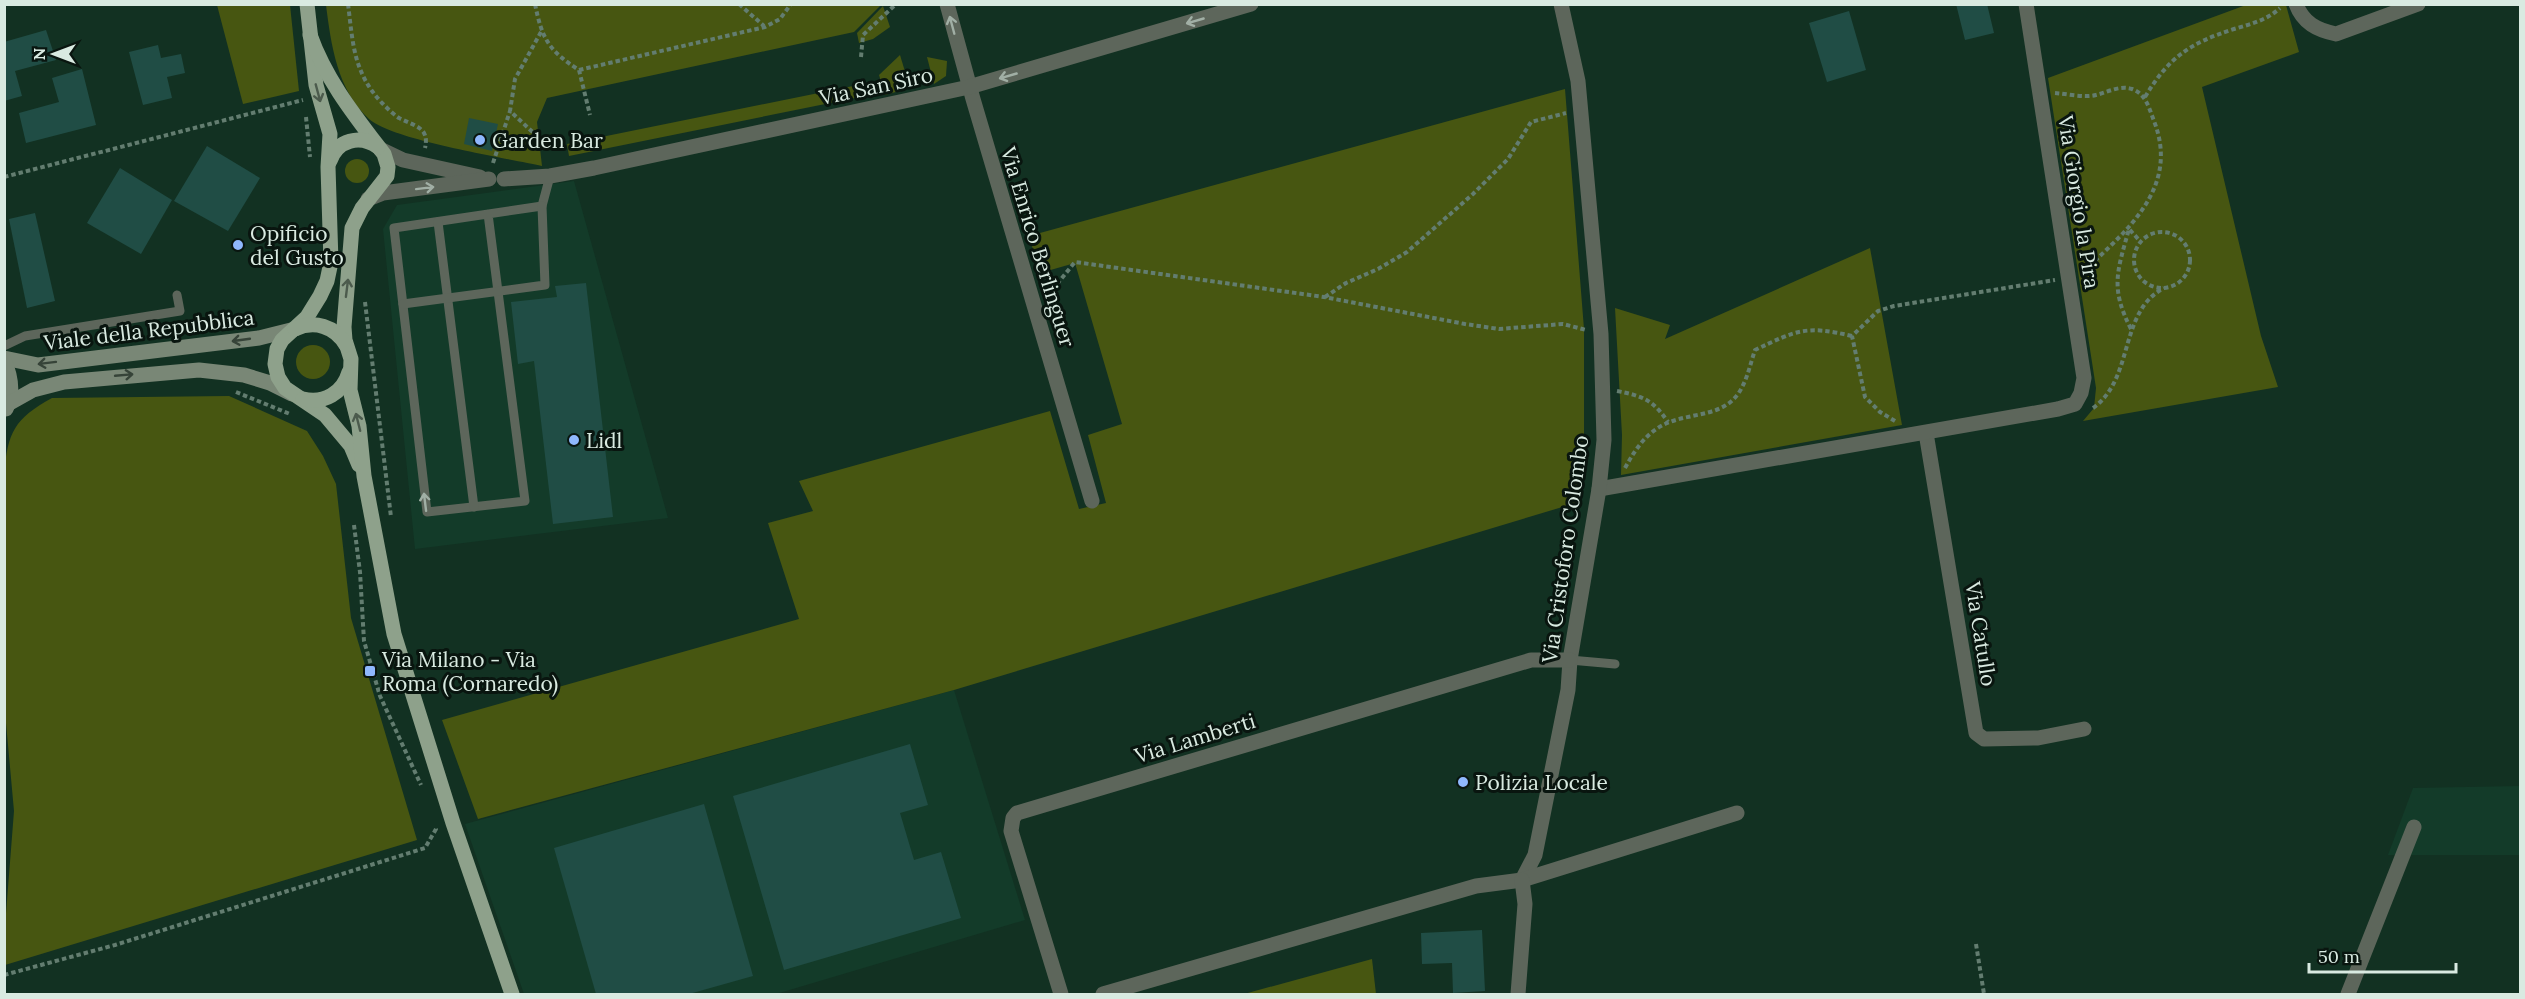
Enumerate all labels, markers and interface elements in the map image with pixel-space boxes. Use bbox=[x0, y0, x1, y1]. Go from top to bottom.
one-way arrow bbox=[946, 16, 958, 35]
one-way arrow bbox=[1186, 16, 1205, 27]
north arrow bbox=[24, 24, 84, 84]
text: N bbox=[29, 48, 49, 60]
street label: Via San Siro bbox=[816, 61, 935, 111]
one-way arrow bbox=[999, 71, 1018, 82]
one-way arrow bbox=[313, 83, 324, 102]
street label: Via Giorgio la Pira bbox=[2052, 112, 2106, 291]
place label: Garden Bar bbox=[492, 127, 603, 154]
marker: Garden Bar bbox=[473, 133, 487, 147]
street label: Via Enrico Berlinguer bbox=[994, 143, 1081, 350]
one-way arrow bbox=[415, 182, 435, 193]
place label: Opificio del Gusto bbox=[250, 220, 344, 271]
marker: Opificio del Gusto bbox=[231, 238, 245, 252]
one-way arrow bbox=[342, 278, 353, 298]
street label: Viale della Repubblica bbox=[41, 304, 256, 356]
one-way arrow bbox=[231, 335, 251, 346]
one-way arrow bbox=[38, 358, 57, 369]
one-way arrow bbox=[114, 370, 134, 381]
one-way arrow bbox=[351, 413, 363, 432]
place label: Lidl bbox=[586, 427, 622, 454]
marker: Lidl bbox=[567, 433, 581, 447]
street label: Via Cristoforo Colombo bbox=[1536, 433, 1594, 666]
one-way arrow bbox=[419, 492, 430, 512]
street label: Via Catullo bbox=[1959, 579, 2003, 688]
place label: Via Milano - Via Roma (Cornaredo) bbox=[381, 646, 558, 697]
marker: Via Milano - Via Roma (Cornaredo) bbox=[363, 664, 377, 678]
street label: Via Lamberti bbox=[1130, 707, 1259, 769]
place label: Polizia Locale bbox=[1475, 769, 1608, 796]
marker: Polizia Locale bbox=[1456, 775, 1470, 789]
scale bar bbox=[2309, 936, 2456, 974]
text: 50 m bbox=[2318, 945, 2360, 968]

